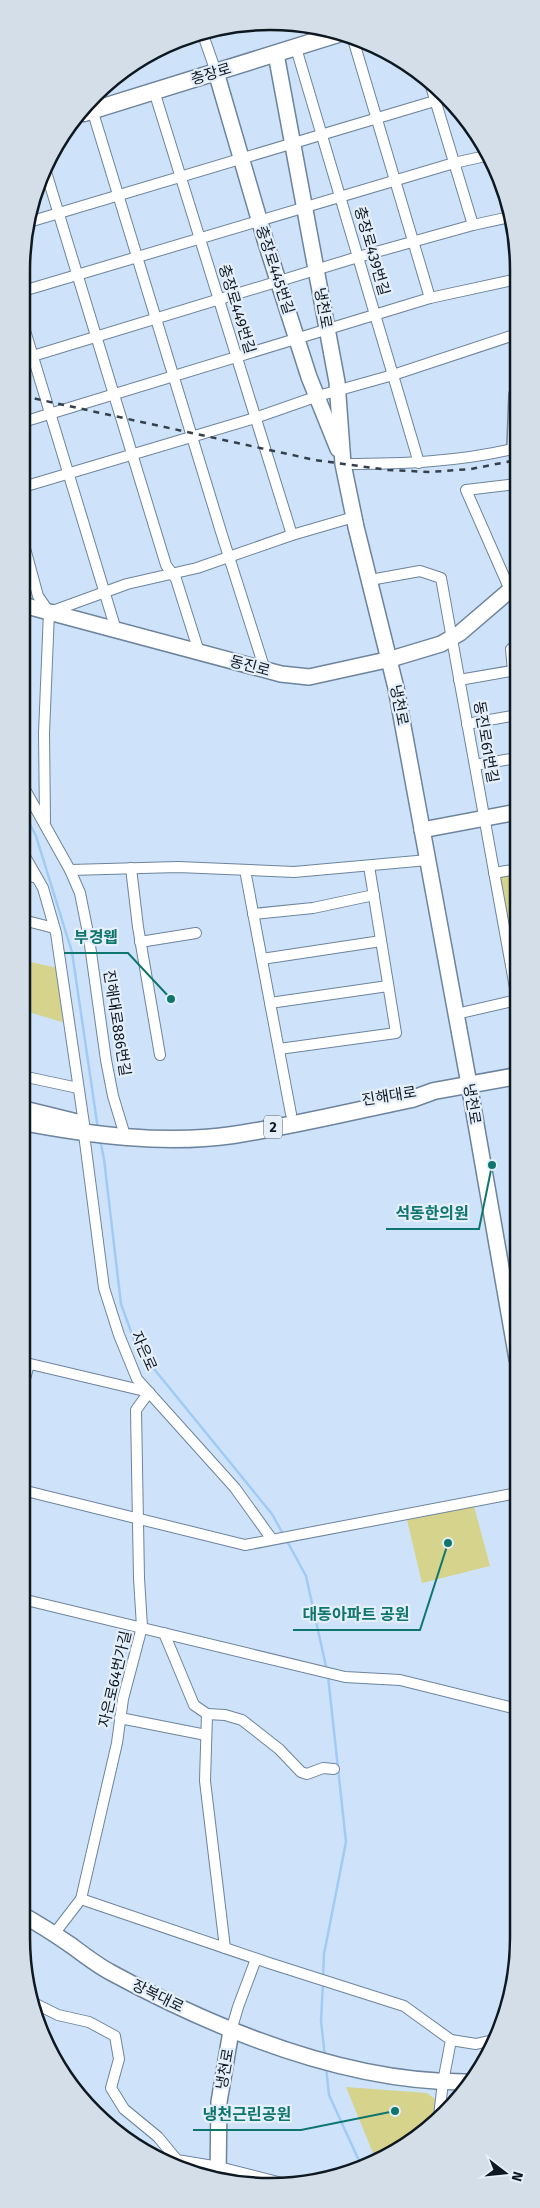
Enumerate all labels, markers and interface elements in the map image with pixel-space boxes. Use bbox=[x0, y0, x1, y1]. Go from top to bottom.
street label: 충장로 bbox=[189, 59, 233, 89]
street label: 충장로439번길 bbox=[351, 204, 393, 298]
street label: 충장로445번길 bbox=[252, 223, 298, 317]
street label: 충장로449번길 bbox=[215, 262, 259, 356]
street label: 냉천로 bbox=[311, 286, 335, 330]
street label: 동진로 bbox=[228, 652, 272, 680]
street label: 냉천로 bbox=[386, 683, 412, 727]
street label: 동진로61번길 bbox=[470, 700, 502, 784]
callout: 부경웹 bbox=[64, 922, 128, 953]
text: 부경웹 bbox=[74, 928, 118, 947]
street label: 진해대로886번길 bbox=[100, 969, 134, 1077]
street label: 냉천로 bbox=[460, 1082, 484, 1126]
street label: 진해대로 bbox=[360, 1083, 418, 1109]
road number: 2 bbox=[264, 1116, 282, 1138]
callout: 석동한의원 bbox=[386, 1198, 479, 1229]
text: 석동한의원 bbox=[395, 1204, 469, 1223]
street label: 자은로 bbox=[127, 1328, 161, 1374]
callout: 대동아파트 공원 bbox=[293, 1599, 420, 1630]
text: 대동아파트 공원 bbox=[303, 1605, 409, 1624]
street label: 자은로64번가길 bbox=[95, 1629, 135, 1729]
street label: 장복대로 bbox=[129, 1976, 187, 2016]
street label: 냉천로 bbox=[213, 2047, 237, 2091]
callout: 냉천근린공원 bbox=[193, 2099, 301, 2130]
text: 냉천근린공원 bbox=[203, 2105, 291, 2124]
north arrow bbox=[480, 2148, 530, 2198]
text: N bbox=[508, 2170, 526, 2183]

